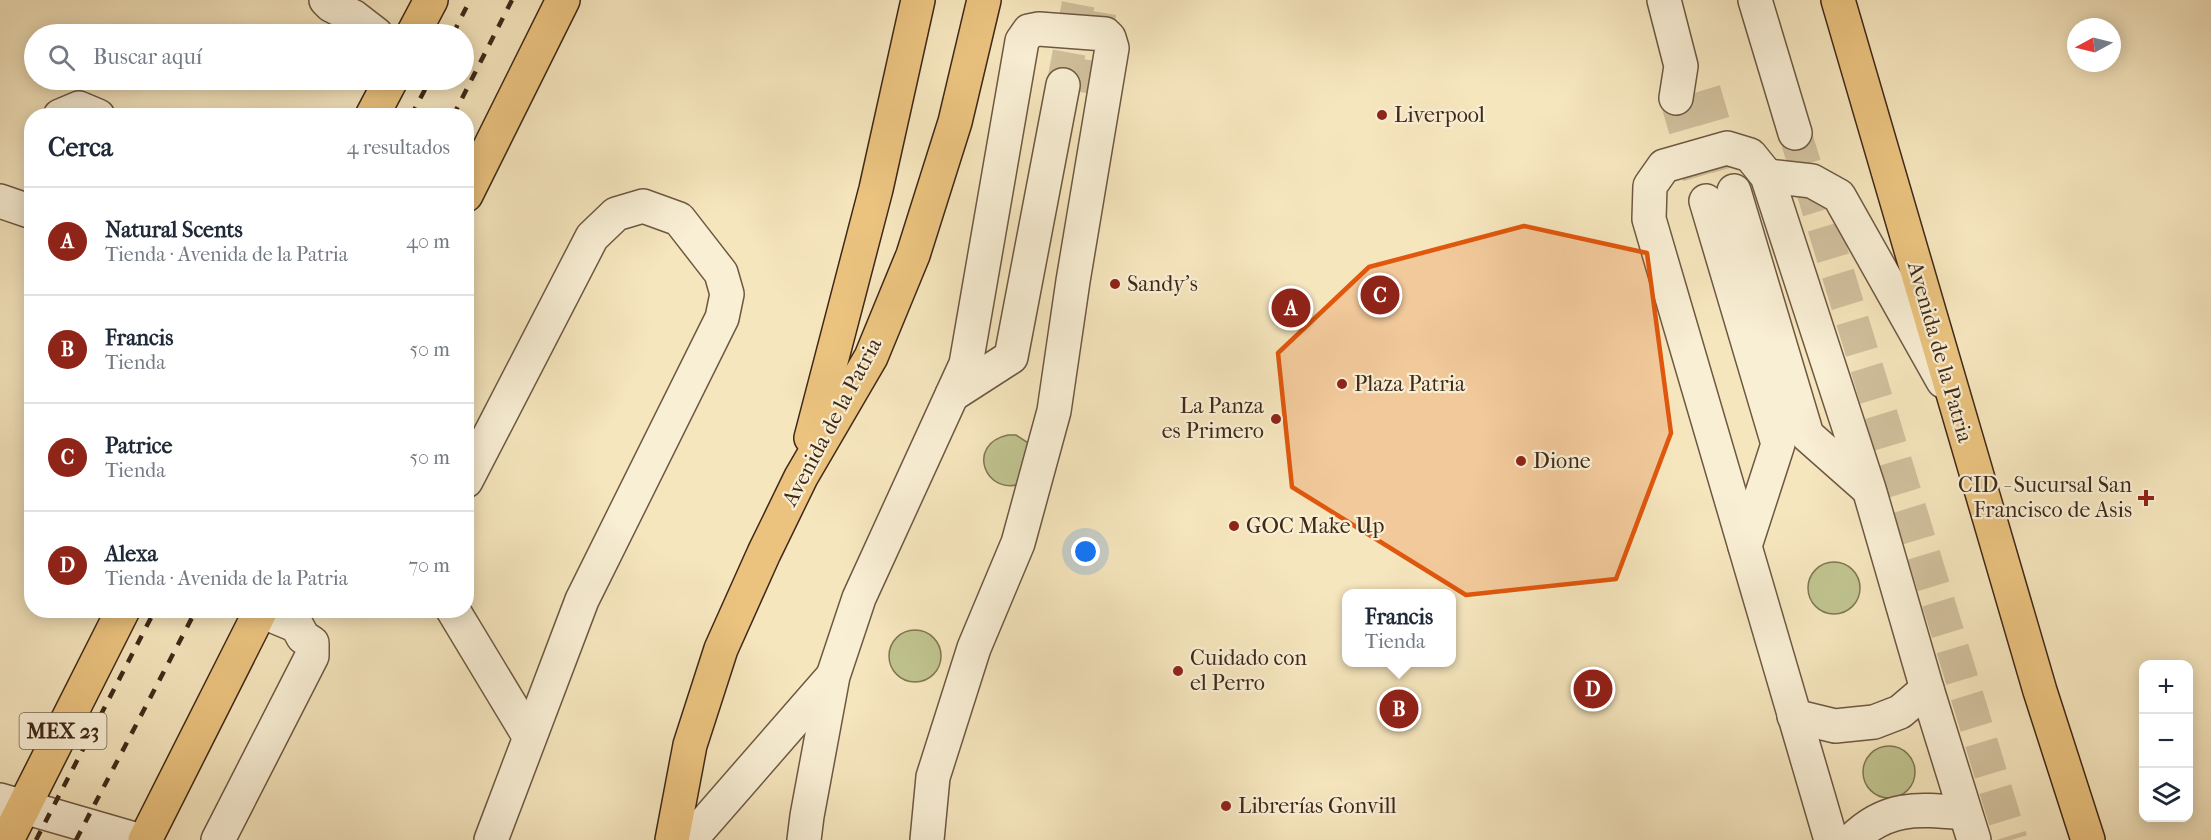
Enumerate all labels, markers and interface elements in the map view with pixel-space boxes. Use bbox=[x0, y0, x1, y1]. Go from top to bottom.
north arrow bbox=[2067, 18, 2121, 72]
search box bbox=[24, 24, 474, 90]
icon: search bbox=[45, 41, 78, 74]
text: Buscar aquí bbox=[93, 44, 202, 70]
place label: Liverpool bbox=[1394, 102, 1485, 128]
marker: Liverpool bbox=[1375, 108, 1389, 122]
text: Cerca bbox=[48, 132, 113, 163]
text: 4 resultados bbox=[347, 136, 450, 159]
text: Natural Scents bbox=[105, 217, 243, 243]
text: A bbox=[61, 230, 74, 253]
text: 40 m bbox=[406, 230, 450, 253]
text: Tienda · Avenida de la Patria bbox=[105, 243, 348, 266]
street label: Avenida de la Patria bbox=[1901, 258, 1978, 446]
place label: Sandy's bbox=[1127, 271, 1198, 297]
pin: C bbox=[1360, 272, 1400, 318]
marker: Sandy's bbox=[1108, 277, 1122, 291]
pin: A bbox=[1272, 286, 1310, 330]
text: Francis bbox=[105, 325, 173, 351]
street label: Avenida de la Patria bbox=[776, 333, 888, 512]
text: B bbox=[61, 338, 74, 361]
text: 50 m bbox=[409, 338, 450, 361]
text: Tienda bbox=[105, 351, 165, 374]
place label: Plaza Patria bbox=[1354, 371, 1466, 397]
marker: Plaza Patria bbox=[1335, 377, 1349, 391]
place label: La Panza es Primero bbox=[1162, 393, 1265, 444]
marker: La Panza es Primero bbox=[1269, 412, 1283, 426]
text: Patrice bbox=[105, 433, 172, 459]
text: C bbox=[61, 446, 74, 469]
text: 50 m bbox=[409, 446, 450, 469]
place label: Dione bbox=[1533, 448, 1591, 474]
marker: Dione bbox=[1514, 454, 1528, 468]
text: Tienda bbox=[105, 459, 165, 482]
place label: CID - Sucursal San Francisco de Asis bbox=[1958, 472, 2132, 523]
marker: CID - Sucursal San Francisco de Asis bbox=[2137, 489, 2155, 507]
place label: GOC Make Up bbox=[1246, 513, 1385, 539]
marker: GOC Make Up bbox=[1227, 519, 1241, 533]
your location bbox=[1071, 537, 1100, 566]
text: Alexa bbox=[105, 541, 158, 567]
text: D bbox=[60, 554, 75, 577]
text: 70 m bbox=[408, 554, 450, 577]
text: Tienda · Avenida de la Patria bbox=[105, 567, 348, 590]
popup bbox=[1342, 589, 1456, 667]
text: Francis bbox=[1365, 604, 1433, 630]
text: Tienda bbox=[1365, 630, 1425, 653]
place label: Cuidado con el Perro bbox=[1190, 645, 1307, 696]
map controls bbox=[2139, 660, 2193, 822]
button: + bbox=[2139, 660, 2193, 714]
marker: Cuidado con el Perro bbox=[1171, 664, 1185, 678]
pin: D bbox=[1574, 666, 1612, 712]
pin: B bbox=[1380, 686, 1418, 732]
road number: MEX 23 bbox=[20, 713, 106, 749]
button: − bbox=[2139, 714, 2193, 768]
button: layers bbox=[2139, 768, 2193, 822]
place label: Librerías Gonvill bbox=[1238, 793, 1397, 819]
marker: Librerías Gonvill bbox=[1219, 799, 1233, 813]

